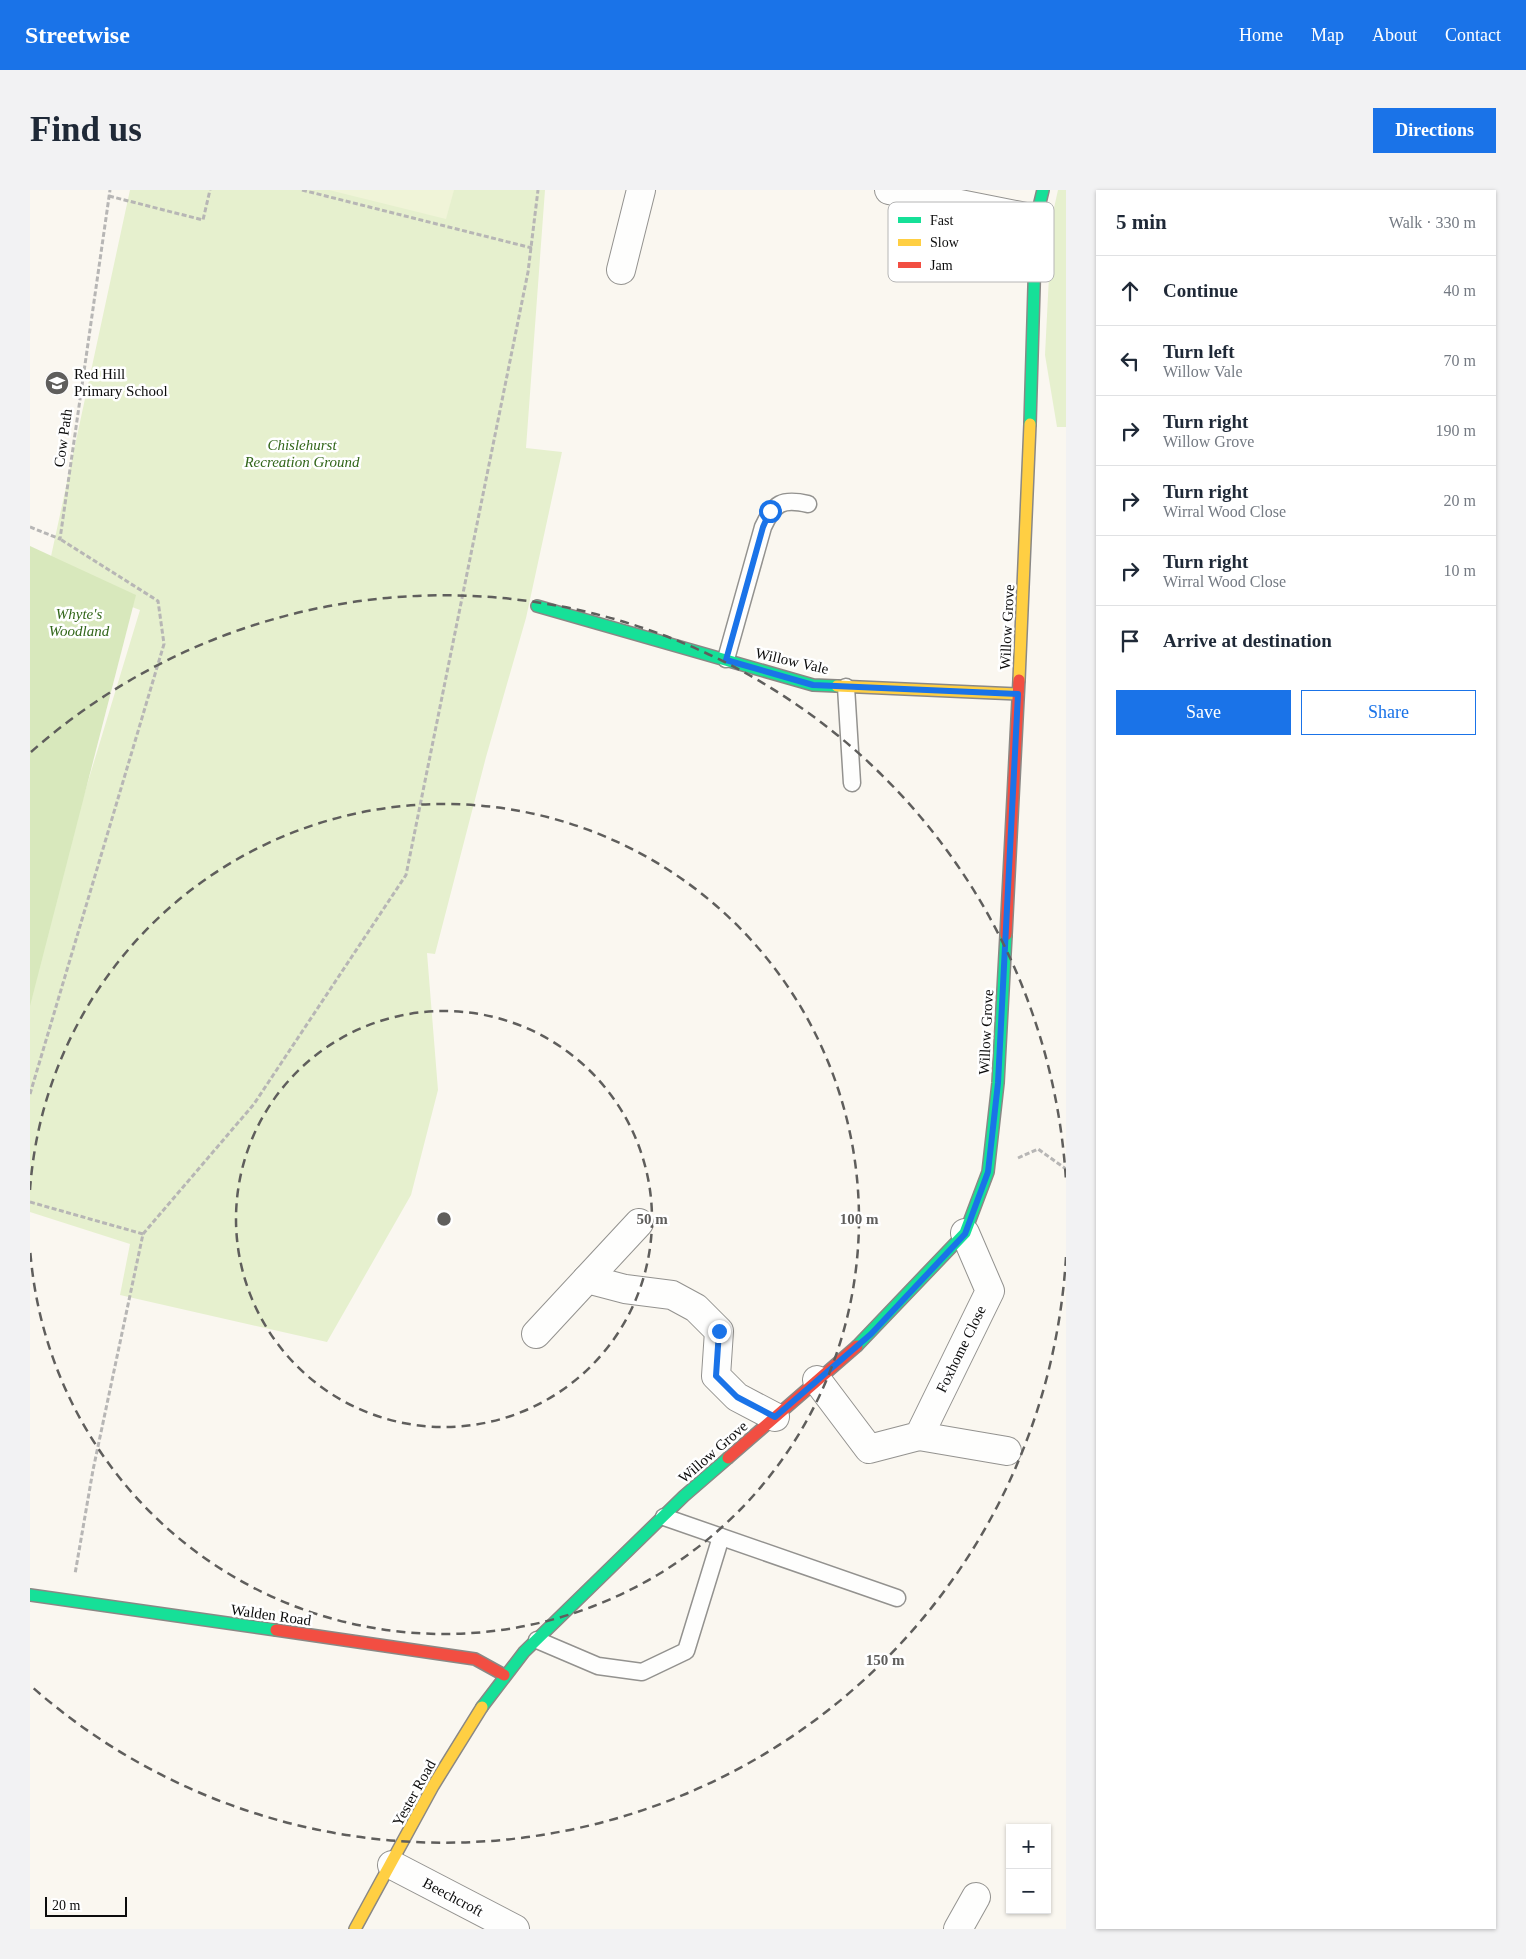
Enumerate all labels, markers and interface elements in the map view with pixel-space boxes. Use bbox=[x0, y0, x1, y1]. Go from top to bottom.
text: Streetwise bbox=[25, 22, 130, 48]
text: Home bbox=[1239, 25, 1283, 45]
text: Map bbox=[1311, 25, 1344, 45]
text: About bbox=[1372, 25, 1417, 45]
text: Contact bbox=[1445, 25, 1501, 45]
button: Directions bbox=[1373, 108, 1496, 153]
text: Find us bbox=[30, 110, 142, 149]
legend bbox=[888, 202, 1054, 282]
text: 5 min bbox=[1116, 210, 1167, 234]
text: Fast bbox=[930, 213, 953, 228]
text: Walk · 330 m bbox=[1389, 214, 1476, 231]
text: Slow bbox=[930, 235, 960, 250]
text: Jam bbox=[930, 258, 953, 273]
icon: ahead bbox=[1116, 277, 1144, 305]
text: Continue bbox=[1163, 280, 1238, 301]
text: 40 m bbox=[1444, 282, 1476, 299]
text: Turn left bbox=[1163, 341, 1235, 362]
icon: left bbox=[1116, 347, 1144, 375]
text: 70 m bbox=[1444, 352, 1476, 369]
text: Willow Vale bbox=[1163, 363, 1243, 380]
place label: Red Hill Primary School bbox=[74, 366, 168, 399]
school or university icon: Red Hill Primary School bbox=[44, 370, 70, 396]
street label: Cow Path bbox=[51, 407, 75, 468]
text: Turn right bbox=[1163, 411, 1248, 432]
icon: right bbox=[1116, 417, 1144, 445]
text: 190 m bbox=[1436, 422, 1476, 439]
text: Willow Grove bbox=[1163, 433, 1254, 450]
park label: Chislehurst Recreation Ground bbox=[243, 437, 360, 470]
text: Turn right bbox=[1163, 481, 1248, 502]
icon: right bbox=[1116, 487, 1144, 515]
text: 20 m bbox=[1444, 492, 1476, 509]
route start bbox=[759, 500, 782, 523]
text: Wirral Wood Close bbox=[1163, 503, 1286, 520]
text: Turn right bbox=[1163, 551, 1248, 572]
icon: right bbox=[1116, 557, 1144, 585]
text: 10 m bbox=[1444, 562, 1476, 579]
text: Wirral Wood Close bbox=[1163, 573, 1286, 590]
street label: Willow Grove bbox=[997, 583, 1017, 670]
park label: Whyte's Woodland bbox=[49, 606, 110, 639]
icon: arrive bbox=[1116, 627, 1144, 655]
text: Arrive at destination bbox=[1163, 630, 1332, 651]
street label: Willow Vale bbox=[754, 645, 830, 677]
button: Save bbox=[1116, 690, 1291, 735]
button: Share bbox=[1301, 690, 1476, 735]
street label: Willow Grove bbox=[976, 988, 996, 1075]
centre of rings bbox=[435, 1210, 453, 1228]
text: 50 m bbox=[636, 1211, 668, 1227]
text: 100 m bbox=[840, 1211, 879, 1227]
street label: Foxhome Close bbox=[933, 1303, 989, 1395]
route end bbox=[708, 1320, 731, 1343]
street label: Willow Grove bbox=[675, 1418, 751, 1486]
street label: Walden Road bbox=[230, 1601, 313, 1629]
text: 150 m bbox=[866, 1652, 905, 1668]
street label: Yester Road bbox=[389, 1757, 439, 1829]
map controls bbox=[1006, 1824, 1051, 1914]
button: + bbox=[1006, 1824, 1051, 1869]
button: − bbox=[1006, 1869, 1051, 1914]
street label: Beechcroft bbox=[420, 1874, 487, 1920]
scale bar bbox=[45, 1894, 128, 1917]
text: 20 m bbox=[52, 1898, 80, 1913]

